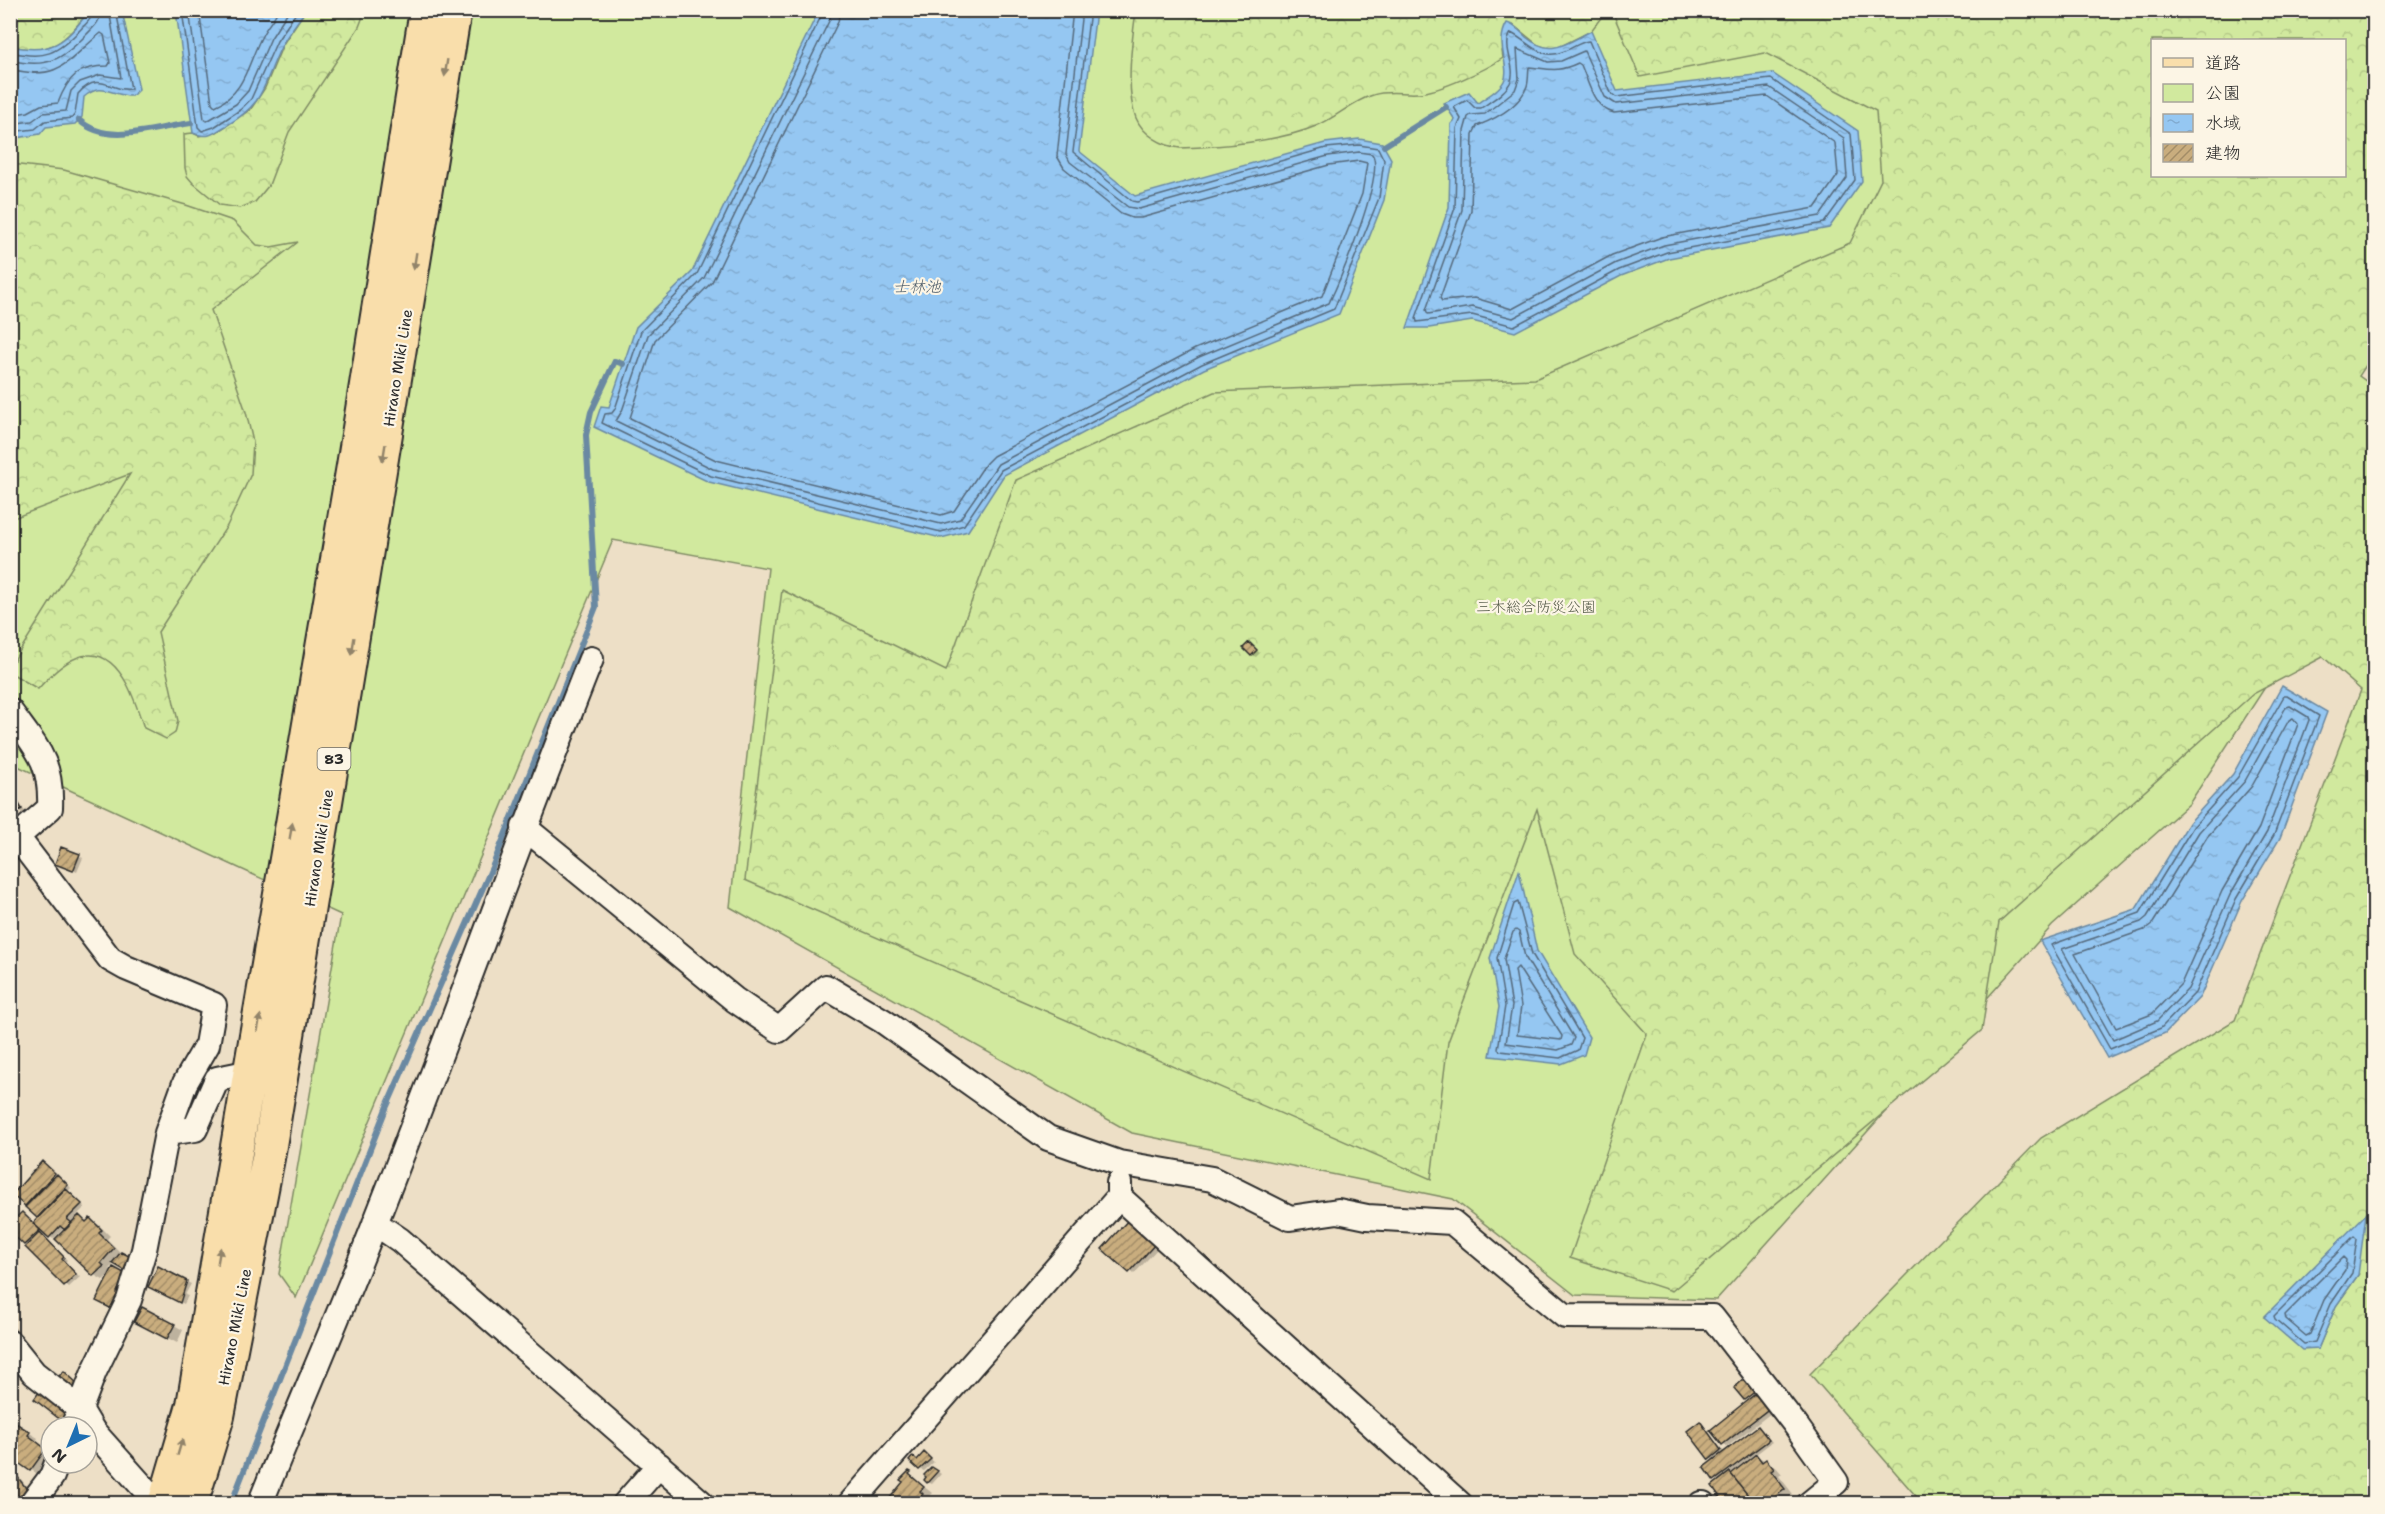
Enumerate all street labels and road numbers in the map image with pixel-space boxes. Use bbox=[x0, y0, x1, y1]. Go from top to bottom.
street label: Hirano Miki Line bbox=[379, 308, 417, 428]
road number: 83 bbox=[318, 748, 350, 770]
street label: Hirano Miki Line bbox=[300, 788, 338, 908]
street label: Hirano Miki Line bbox=[214, 1267, 256, 1387]

